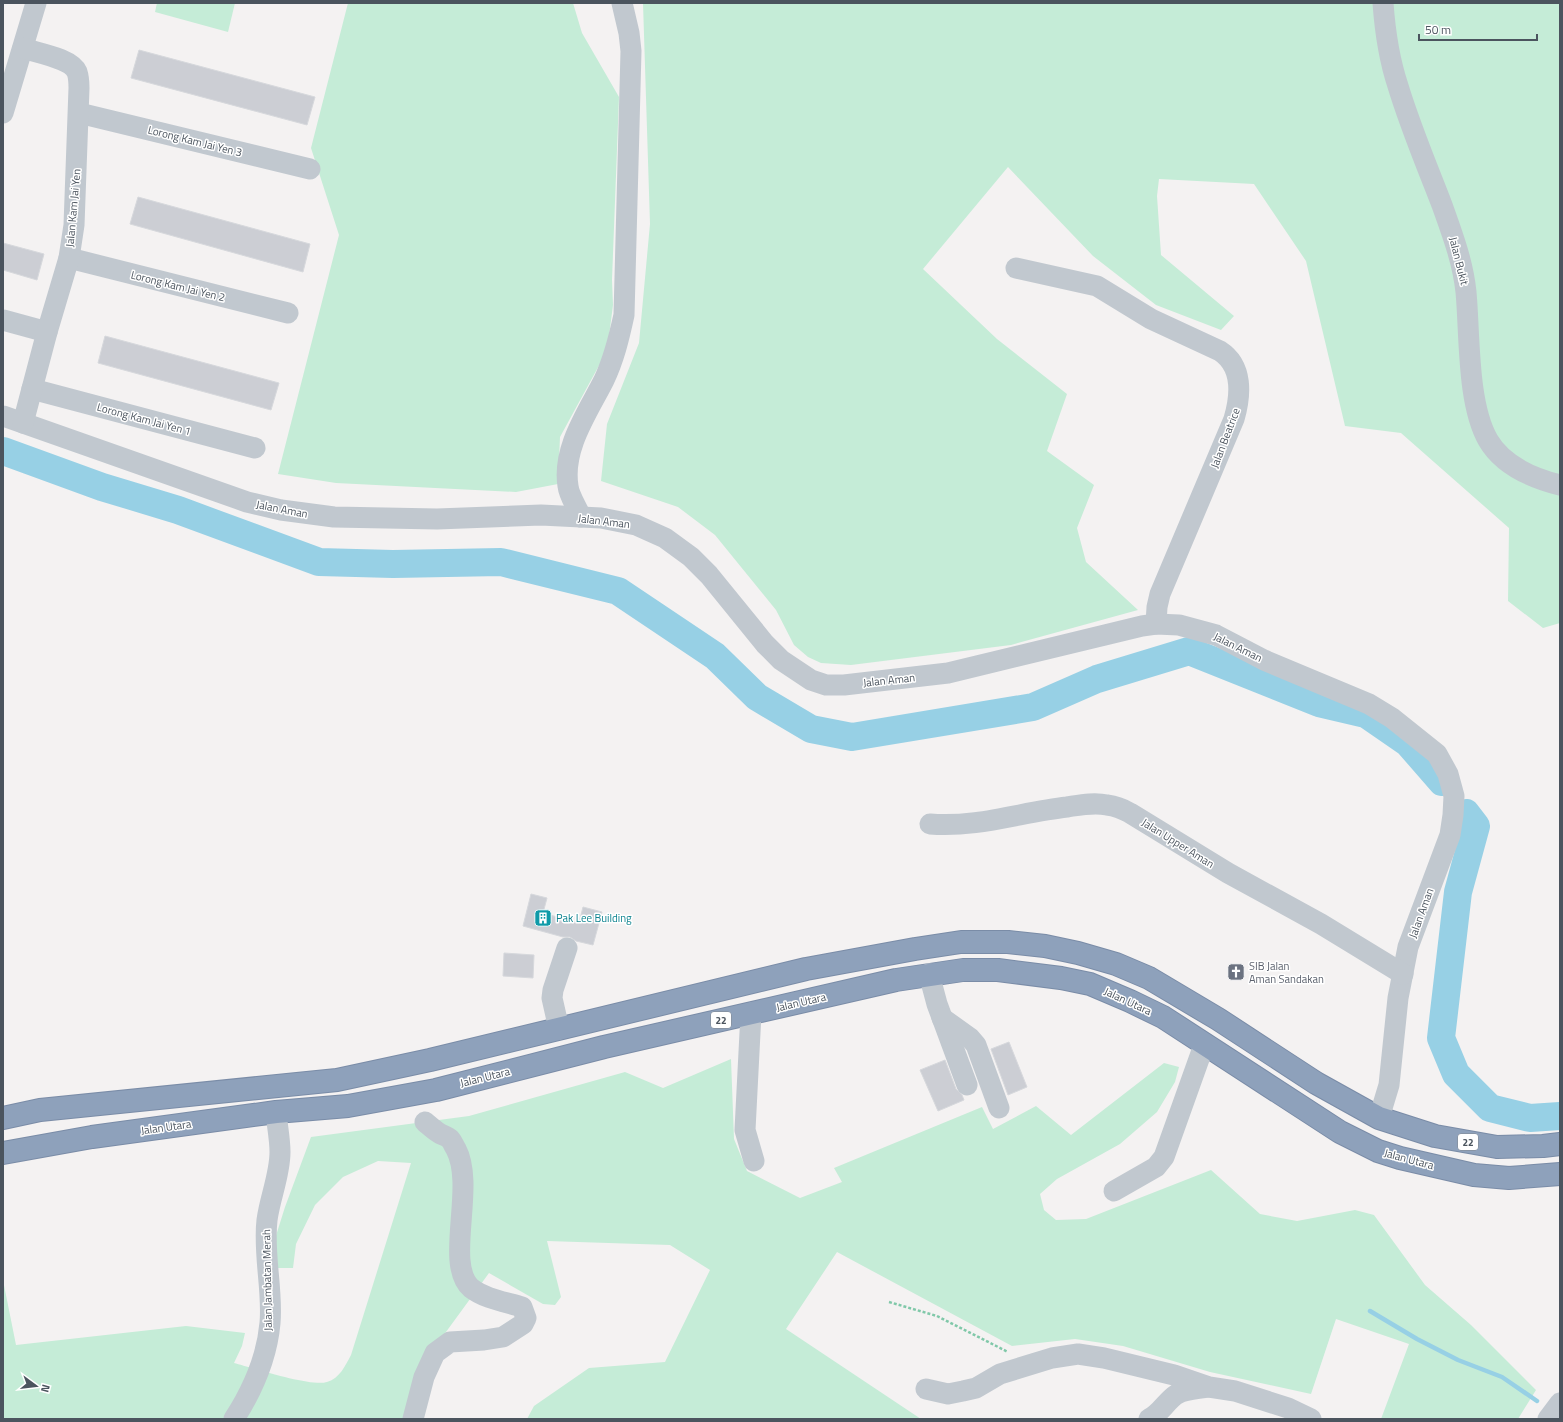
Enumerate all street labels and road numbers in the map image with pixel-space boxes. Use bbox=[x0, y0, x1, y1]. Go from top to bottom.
street label: Lorong Kam Jai Yen 3 bbox=[146, 122, 244, 160]
street label: Jalan Kam Jai Yen bbox=[62, 168, 84, 248]
street label: Jalan Bukit bbox=[1445, 235, 1473, 287]
street label: Lorong Kam Jai Yen 2 bbox=[129, 267, 227, 305]
street label: Lorong Kam Jai Yen 1 bbox=[95, 399, 193, 439]
street label: Jalan Beatrice bbox=[1206, 405, 1244, 470]
street label: Jalan Aman bbox=[255, 496, 309, 522]
street label: Jalan Aman bbox=[577, 510, 631, 532]
street label: Jalan Aman bbox=[1211, 628, 1265, 666]
street label: Jalan Aman bbox=[862, 669, 916, 691]
street label: Jalan Upper Aman bbox=[1139, 814, 1217, 872]
street label: Jalan Aman bbox=[1405, 886, 1437, 940]
street label: Jalan Utara bbox=[1102, 983, 1155, 1019]
street label: Jalan Utara bbox=[774, 988, 828, 1016]
road number: 22 bbox=[711, 1012, 731, 1028]
street label: Jalan Utara bbox=[458, 1063, 512, 1091]
street label: Jalan Utara bbox=[140, 1115, 193, 1138]
road number: 22 bbox=[1458, 1134, 1478, 1150]
street label: Jalan Utara bbox=[1382, 1145, 1436, 1173]
street label: Jalan Jambatan Merah bbox=[258, 1229, 276, 1331]

